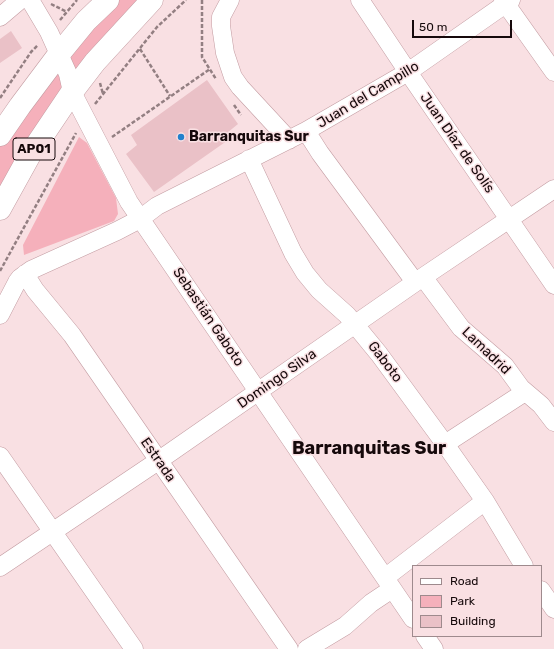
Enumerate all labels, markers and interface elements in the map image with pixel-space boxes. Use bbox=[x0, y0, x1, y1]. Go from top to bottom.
scale bar bbox=[414, 12, 514, 38]
text: 50 m bbox=[419, 20, 447, 34]
street label: Juan del Campillo bbox=[314, 58, 422, 132]
street label: Juan Díaz de Solís bbox=[416, 90, 498, 196]
place label: Barranquitas Sur bbox=[189, 129, 309, 145]
marker: Barranquitas Sur bbox=[176, 132, 186, 142]
road number: AP01 bbox=[13, 138, 55, 160]
street label: Sebastián Gaboto bbox=[169, 265, 247, 369]
street label: Lamadrid bbox=[458, 324, 514, 378]
street label: Gaboto bbox=[364, 338, 406, 386]
street label: Domingo Silva bbox=[234, 346, 320, 412]
street label: Estrada bbox=[137, 435, 179, 485]
district label: Barranquitas Sur bbox=[292, 438, 446, 460]
legend bbox=[412, 565, 542, 637]
text: Road bbox=[450, 574, 478, 588]
text: Park bbox=[450, 594, 475, 608]
text: Building bbox=[450, 614, 496, 628]

